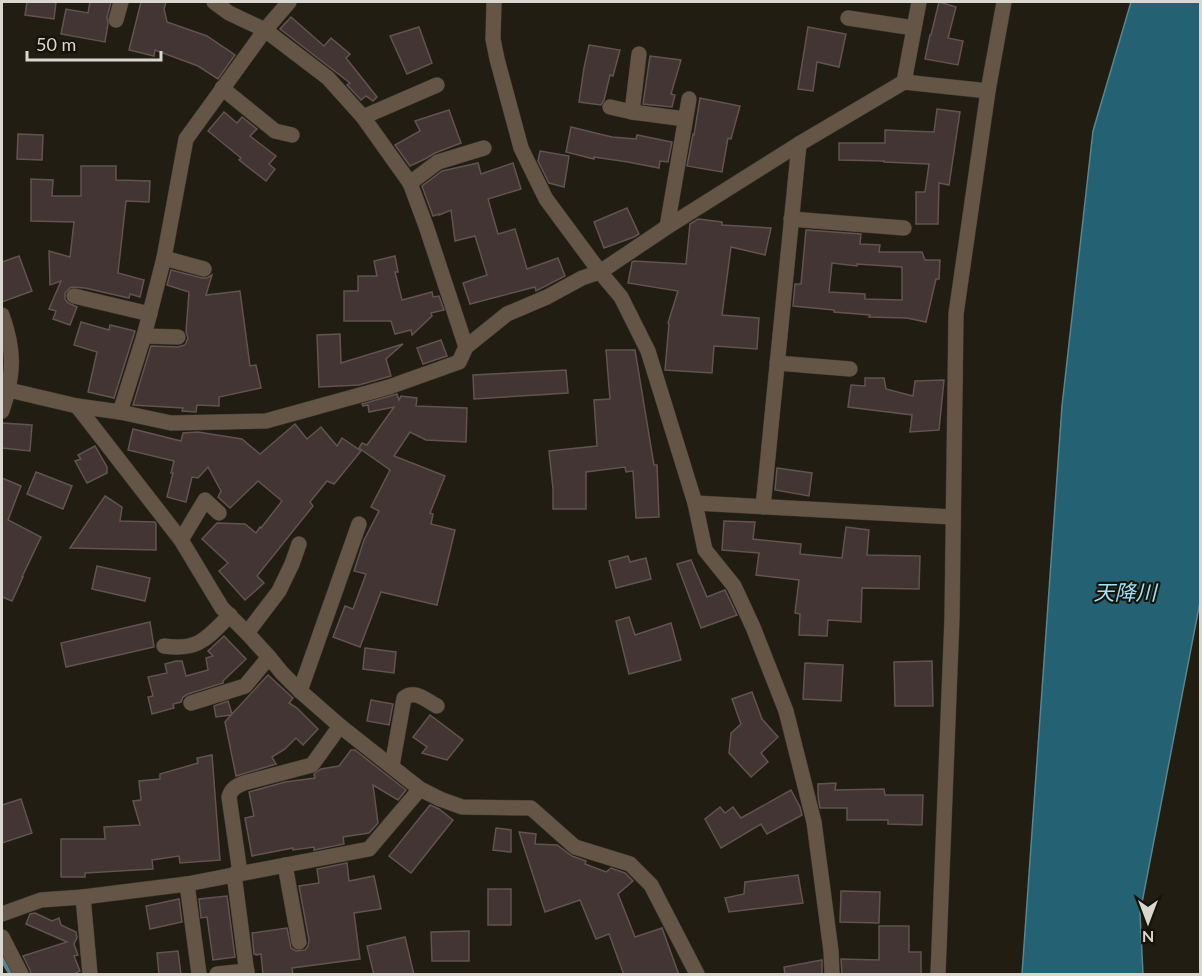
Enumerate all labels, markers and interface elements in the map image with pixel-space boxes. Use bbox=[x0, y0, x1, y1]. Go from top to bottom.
scale bar bbox=[27, 24, 160, 62]
text: 50 m bbox=[36, 33, 76, 55]
water label: 天降川 bbox=[1094, 579, 1158, 604]
north arrow bbox=[1118, 892, 1178, 952]
text: N bbox=[1142, 928, 1154, 947]

